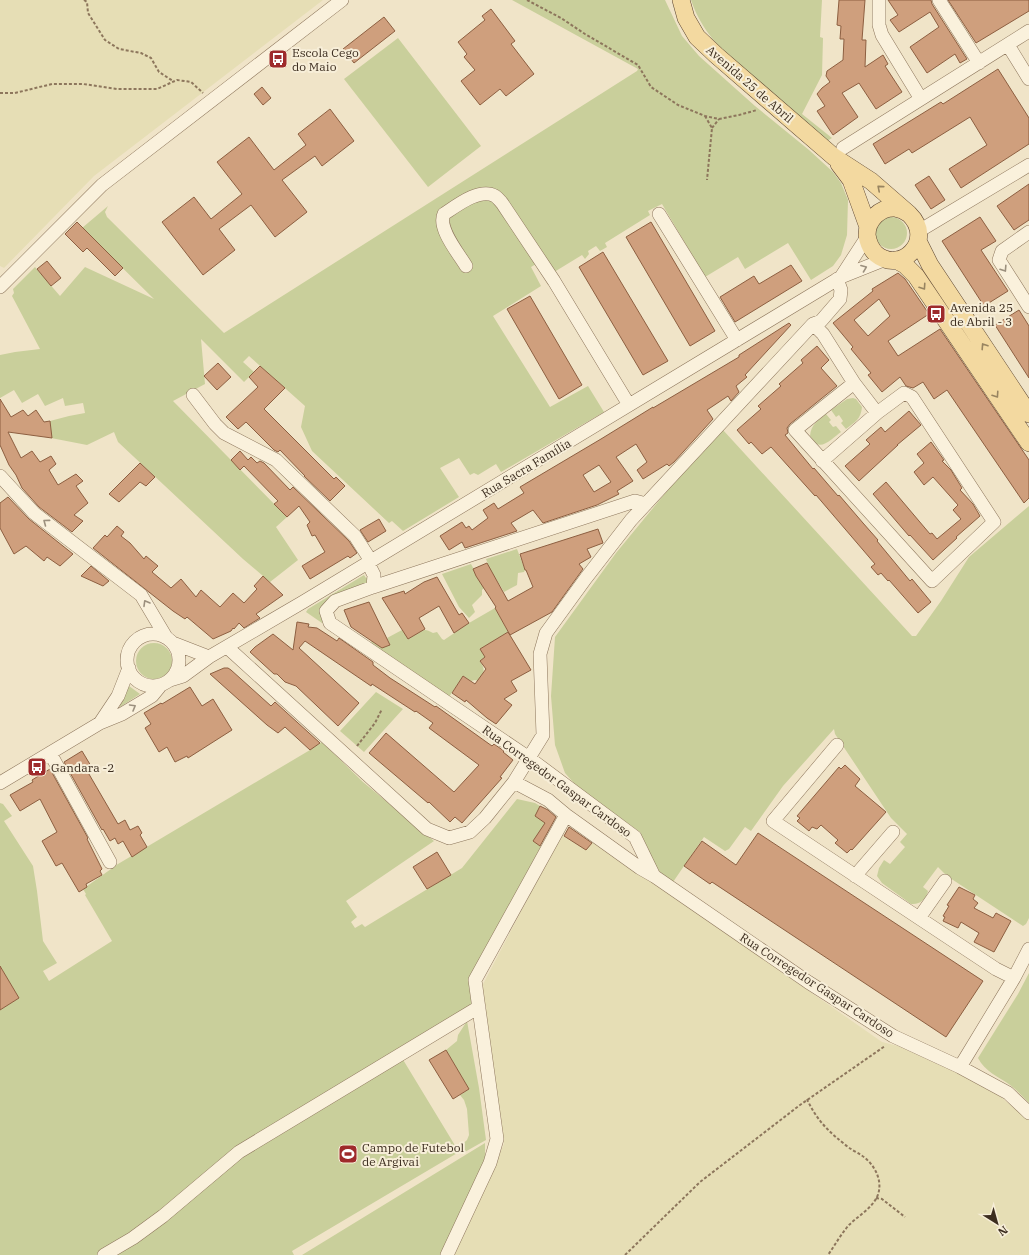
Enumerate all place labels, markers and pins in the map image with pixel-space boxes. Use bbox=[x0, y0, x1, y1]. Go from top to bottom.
place label: Escola Cego do Maio bbox=[292, 45, 359, 74]
bus stop icon: Escola Cego do Maio bbox=[267, 48, 289, 70]
place label: Avenida 25 de Abril - 3 bbox=[950, 300, 1013, 329]
bus stop icon: Avenida 25 de Abril - 3 bbox=[925, 303, 947, 325]
bus stop icon: Gandara -2 bbox=[26, 756, 48, 778]
place label: Gandara -2 bbox=[51, 760, 114, 775]
place label: Campo de Futebol de Argivai bbox=[362, 1140, 465, 1169]
sports icon: Campo de Futebol de Argivai bbox=[337, 1143, 359, 1165]

